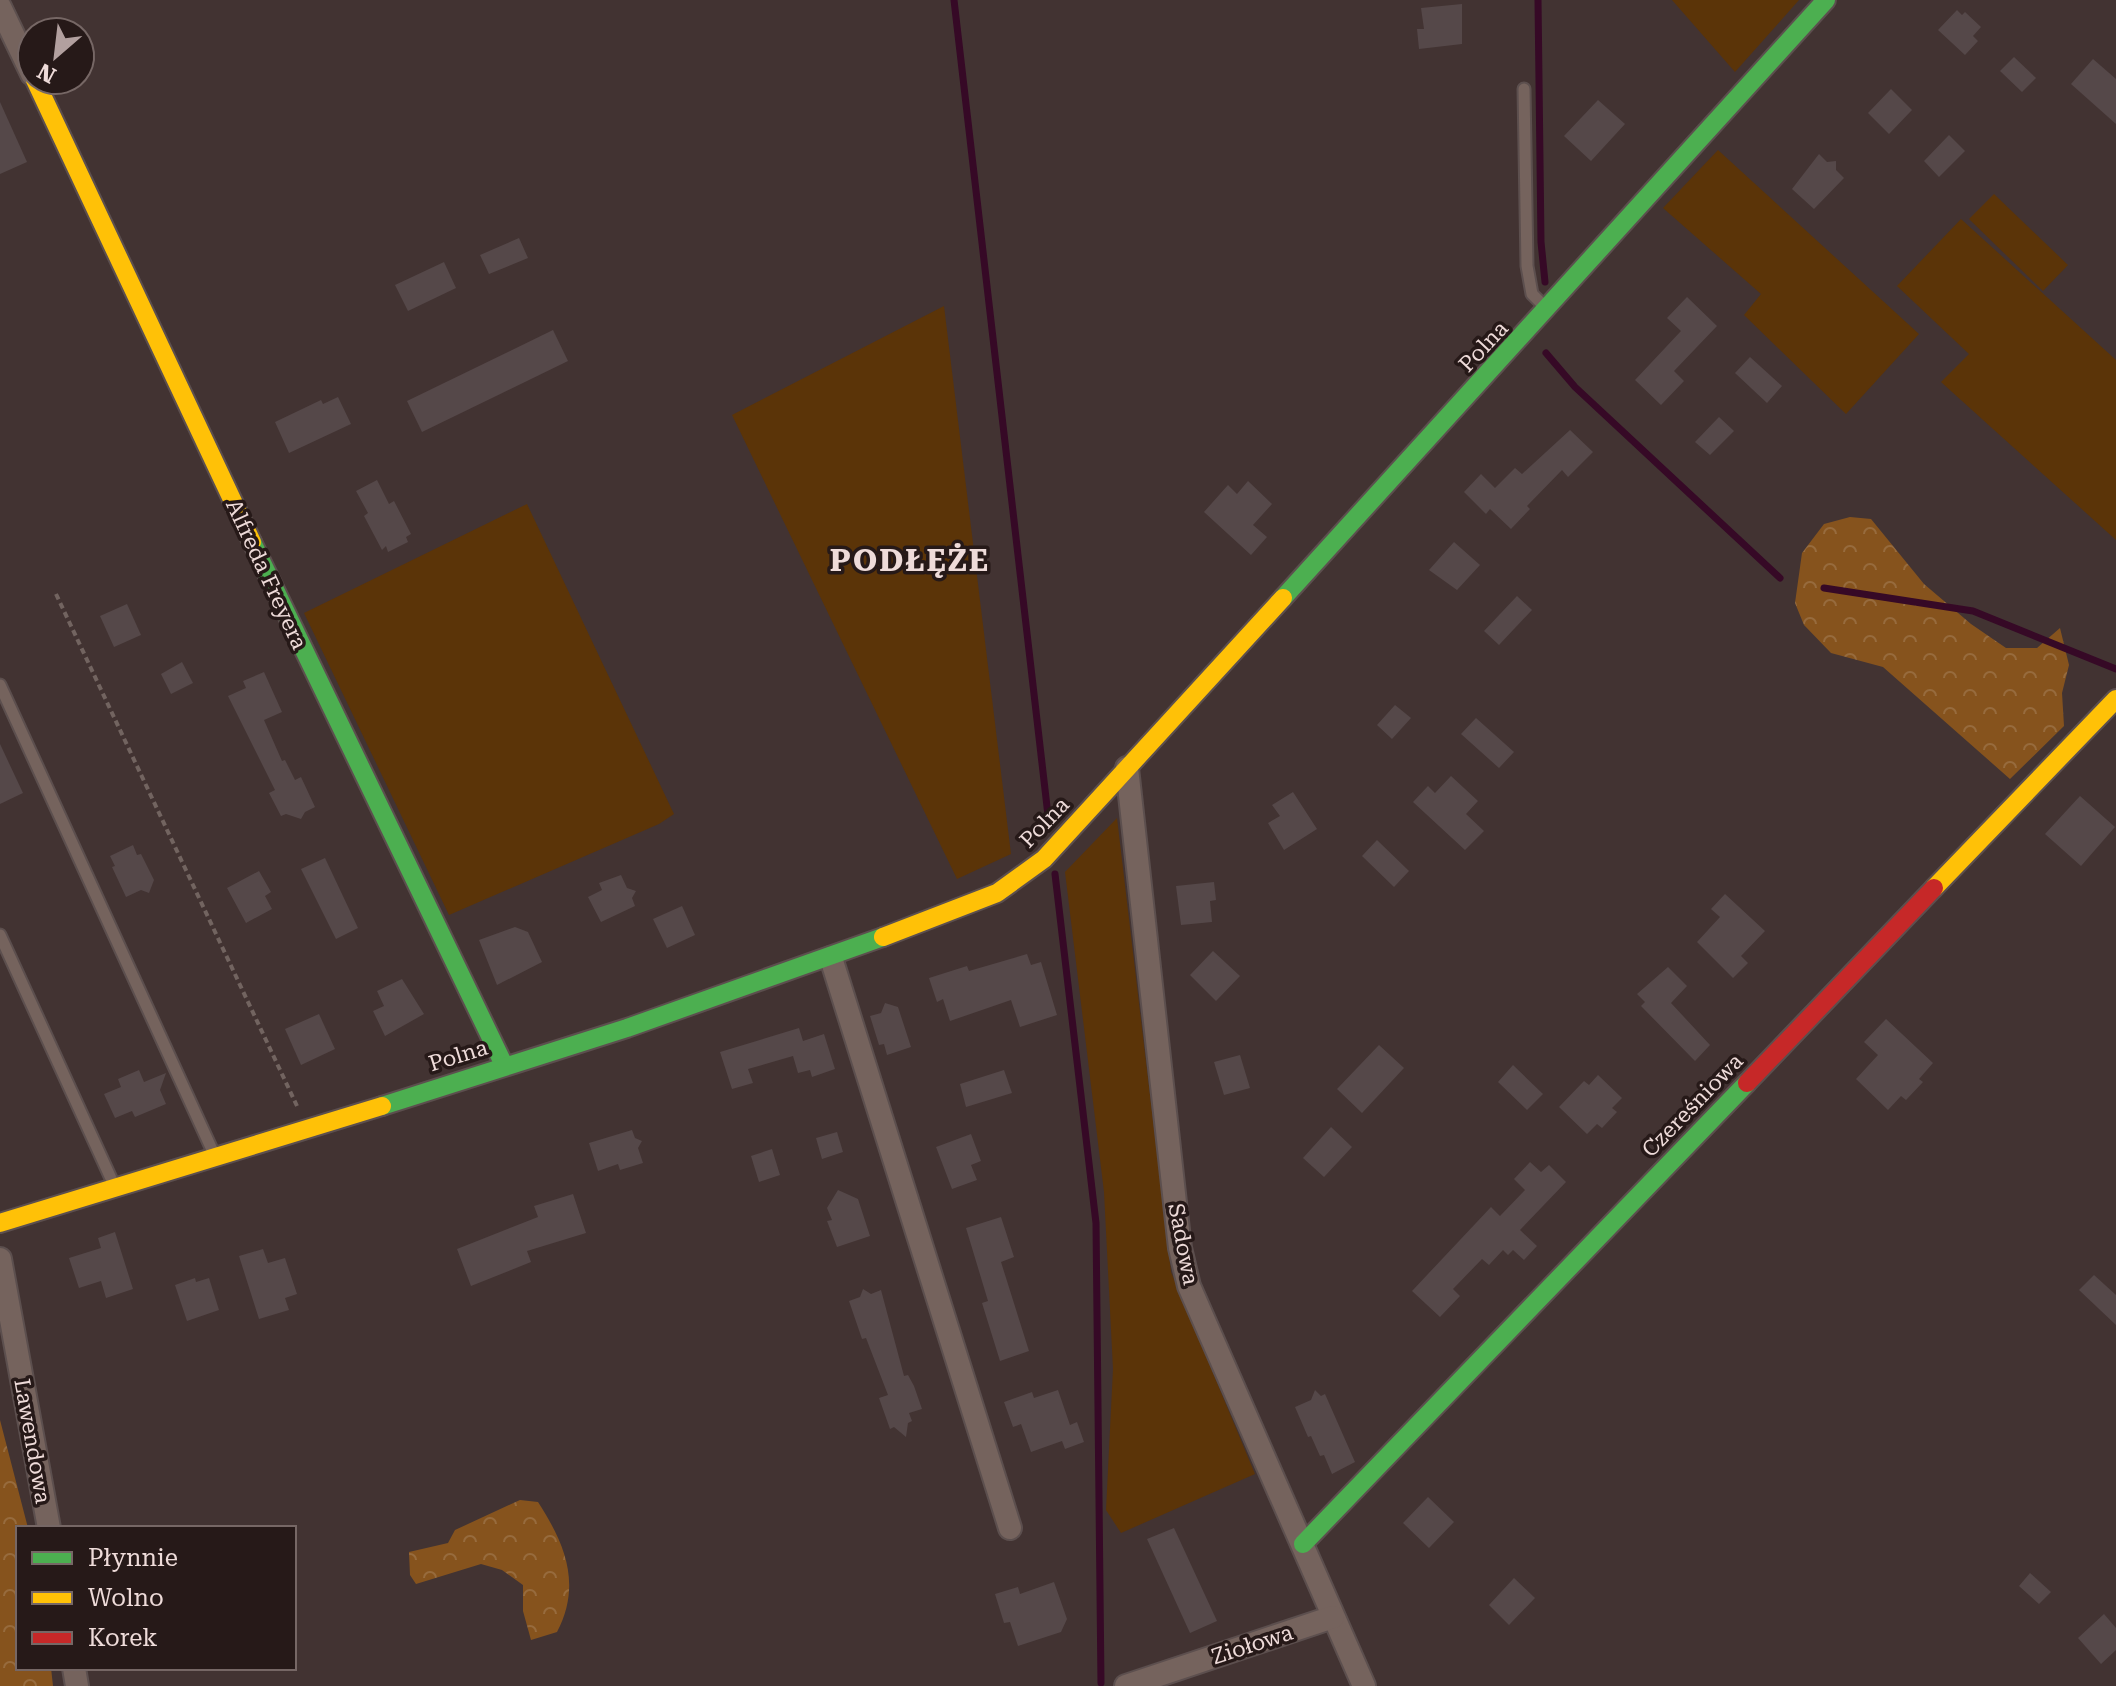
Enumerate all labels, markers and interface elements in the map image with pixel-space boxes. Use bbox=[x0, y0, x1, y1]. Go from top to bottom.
north arrow bbox=[16, 16, 96, 96]
text: N bbox=[33, 58, 60, 88]
street label: Polna bbox=[1454, 316, 1513, 377]
street label: Alfreda Freyera bbox=[221, 495, 312, 653]
district label: PODŁĘŻE bbox=[830, 542, 990, 578]
street label: Polna bbox=[1014, 792, 1074, 853]
street label: Polna bbox=[426, 1035, 491, 1076]
street label: Czereśniowa bbox=[1637, 1049, 1748, 1162]
street label: Sadowa bbox=[1163, 1201, 1204, 1287]
street label: Lawendowa bbox=[9, 1377, 56, 1506]
legend bbox=[16, 1526, 296, 1670]
text: Płynnie bbox=[88, 1544, 178, 1572]
text: Wolno bbox=[88, 1584, 164, 1612]
street label: Ziołowa bbox=[1208, 1620, 1296, 1669]
text: Korek bbox=[88, 1624, 158, 1652]

